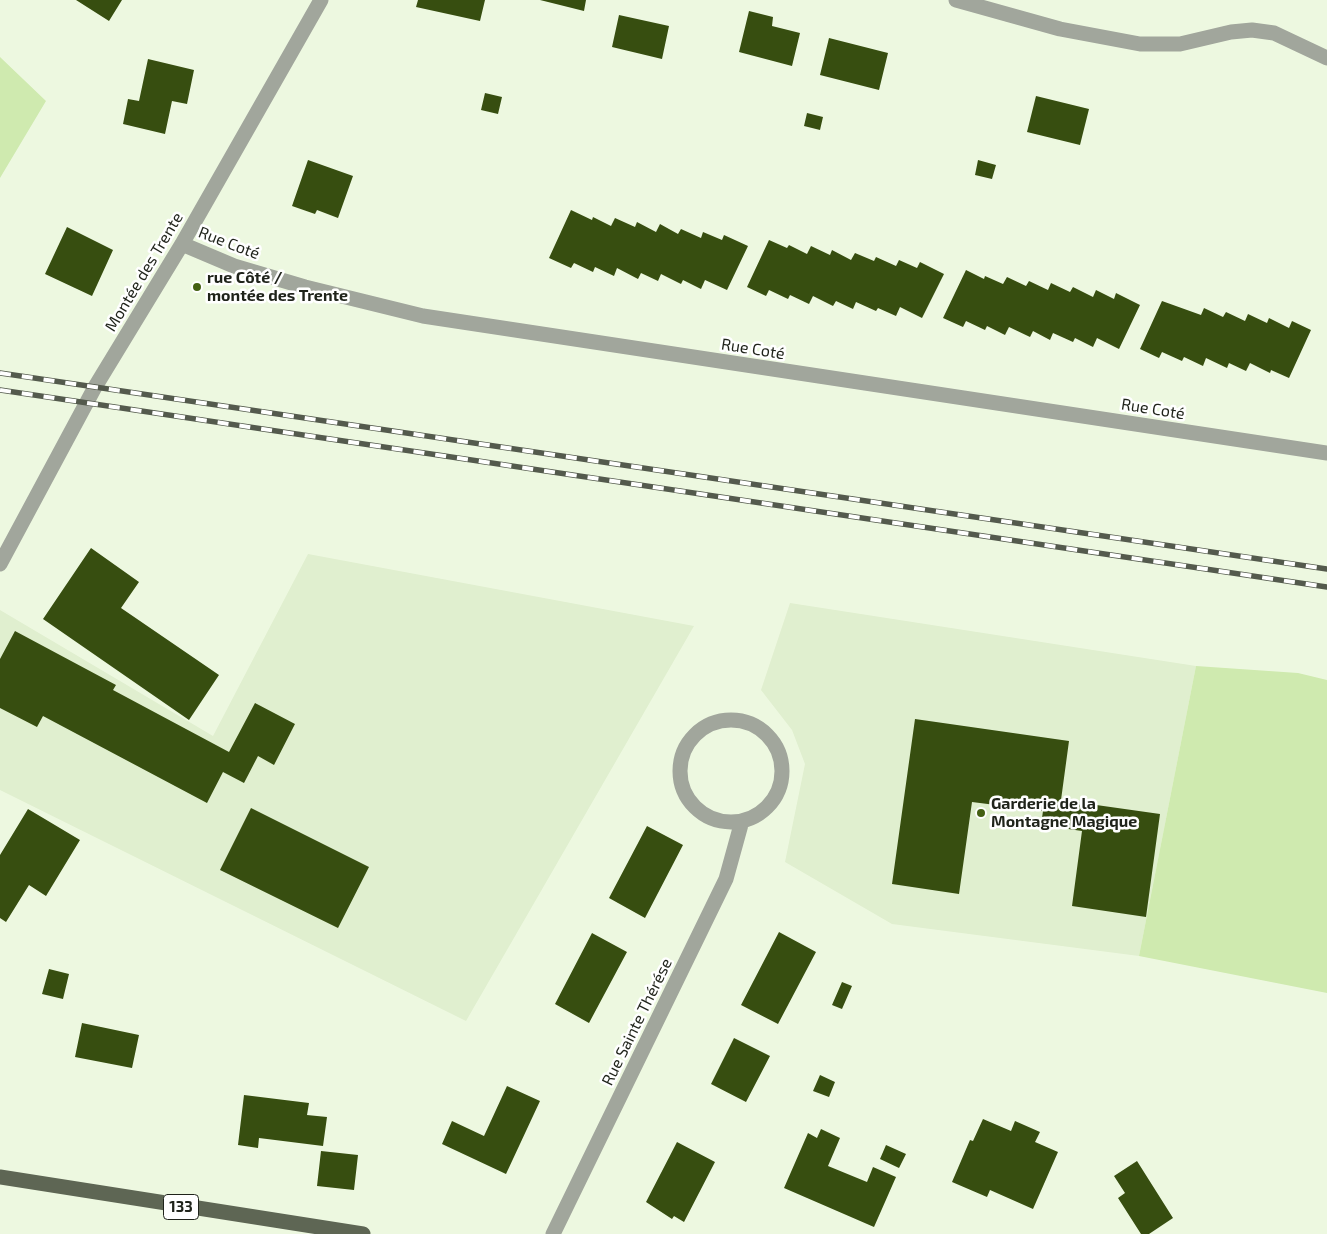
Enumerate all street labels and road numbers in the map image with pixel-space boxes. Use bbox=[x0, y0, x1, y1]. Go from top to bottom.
street label: Montée des Trente bbox=[101, 209, 187, 335]
street label: Rue Coté bbox=[196, 223, 262, 263]
street label: Rue Coté bbox=[720, 335, 786, 363]
street label: Rue Coté bbox=[1120, 395, 1186, 423]
street label: Rue Sainte Thérése bbox=[598, 955, 676, 1089]
road number: 133 bbox=[164, 1194, 198, 1220]

